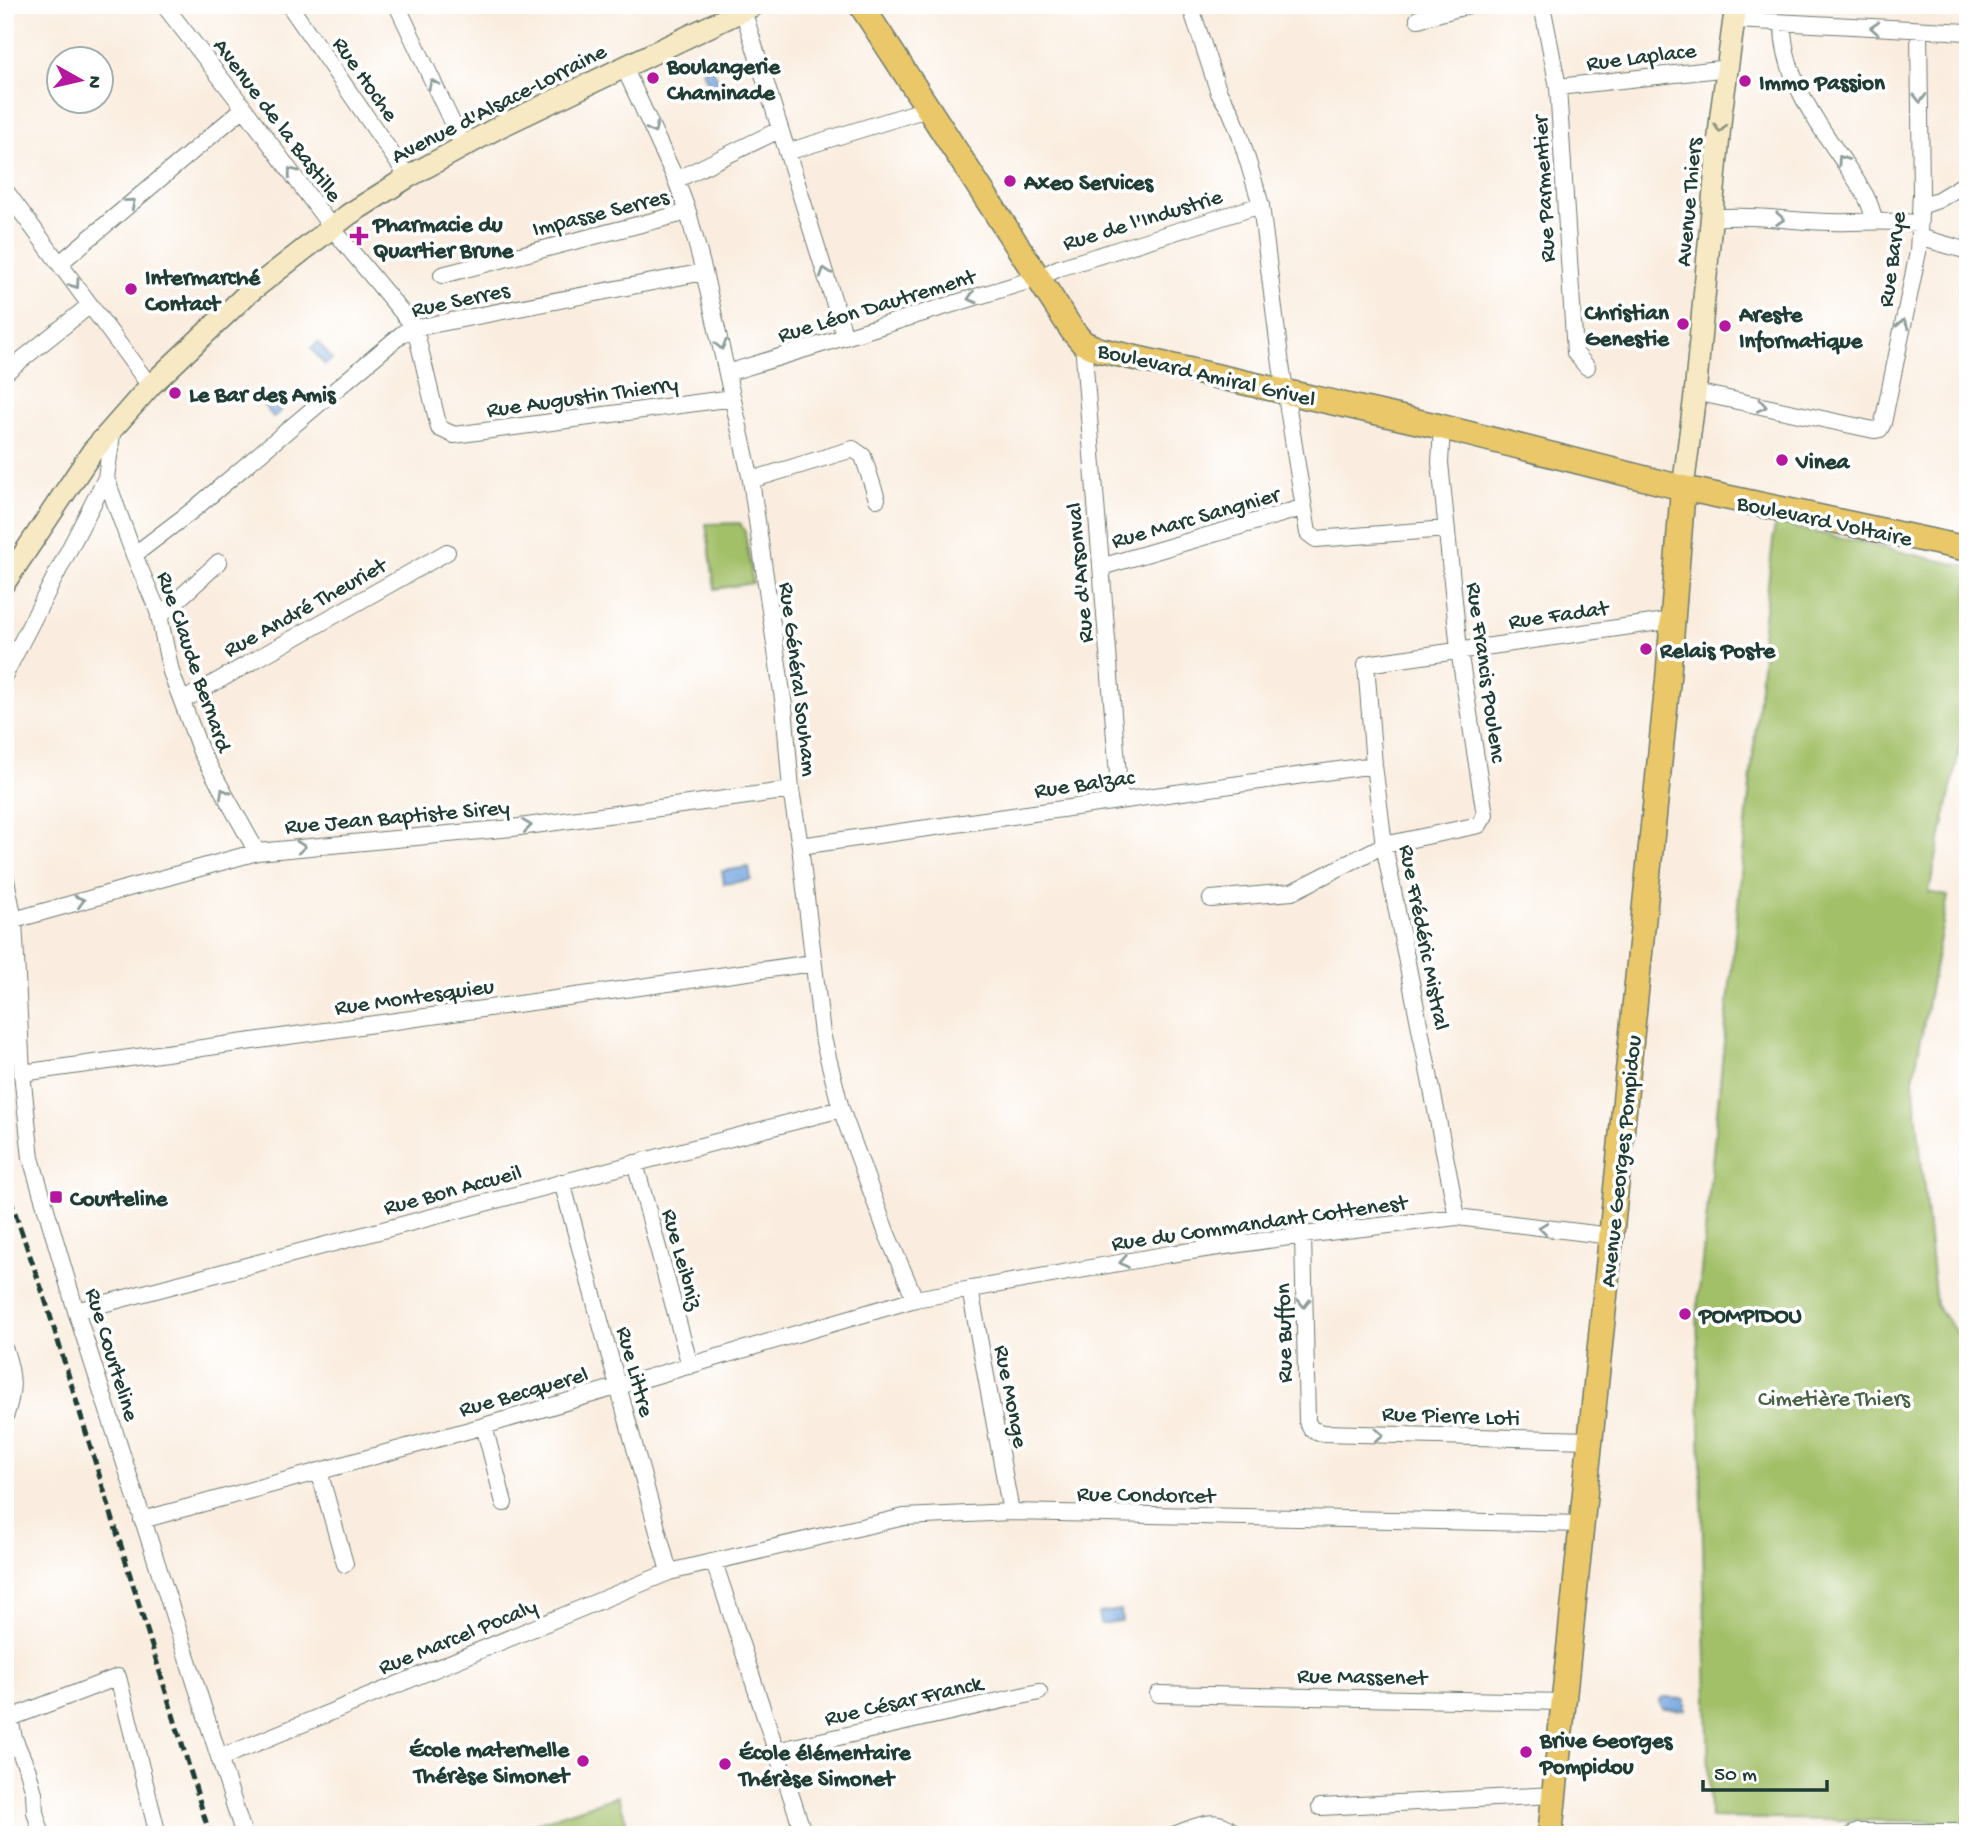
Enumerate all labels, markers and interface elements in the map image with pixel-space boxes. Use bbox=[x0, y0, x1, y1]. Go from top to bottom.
one-way arrow bbox=[1869, 20, 1880, 35]
street label: Rue Hoche bbox=[325, 32, 404, 129]
street label: Avenue de la Bastille bbox=[206, 34, 347, 209]
street label: Rue Laplace bbox=[1585, 38, 1699, 79]
street label: Avenue d'Alsace-Lorraine bbox=[387, 39, 613, 171]
north arrow bbox=[46, 46, 116, 116]
place label: Boulangerie Chaminade bbox=[666, 55, 781, 108]
marker: Boulangerie Chaminade bbox=[645, 70, 661, 86]
place label: Immo Passion bbox=[1759, 71, 1886, 98]
marker: Immo Passion bbox=[1737, 73, 1753, 89]
text: N bbox=[81, 74, 106, 90]
one-way arrow bbox=[428, 79, 442, 91]
one-way arrow bbox=[1912, 93, 1927, 104]
street label: Rue Parmentier bbox=[1528, 113, 1563, 263]
one-way arrow bbox=[645, 122, 659, 134]
one-way arrow bbox=[1713, 123, 1728, 134]
street label: Avenue Thiers bbox=[1671, 136, 1710, 268]
one-way arrow bbox=[1838, 155, 1850, 168]
one-way arrow bbox=[288, 168, 300, 180]
place label: Axeo Services bbox=[1023, 171, 1154, 198]
marker: Axeo Services bbox=[1002, 173, 1018, 189]
street label: Impasse Serres bbox=[530, 184, 672, 244]
street label: Rue de l'Industrie bbox=[1060, 184, 1227, 258]
one-way arrow bbox=[123, 199, 136, 211]
street label: Rue Barye bbox=[1873, 209, 1914, 309]
one-way arrow bbox=[1775, 211, 1786, 226]
place label: Pharmacie du Quartier Brune bbox=[371, 213, 515, 266]
marker: Pharmacie du Quartier Brune bbox=[351, 228, 367, 244]
street label: Rue Léon Dautrement bbox=[775, 264, 981, 350]
place label: Intermarché Contact bbox=[145, 266, 261, 319]
one-way arrow bbox=[818, 266, 833, 278]
one-way arrow bbox=[67, 276, 79, 289]
street label: Rue Serres bbox=[409, 278, 513, 325]
marker: Intermarché Contact bbox=[123, 281, 139, 297]
one-way arrow bbox=[967, 289, 979, 304]
place label: Christian Genestie bbox=[1585, 301, 1670, 354]
place label: Areste Informatique bbox=[1738, 303, 1864, 356]
marker: Christian Genestie bbox=[1675, 316, 1691, 332]
marker: Areste Informatique bbox=[1717, 318, 1733, 334]
one-way arrow bbox=[1895, 318, 1910, 330]
street label: Boulevard Amiral Grivel bbox=[1094, 338, 1318, 415]
one-way arrow bbox=[712, 339, 727, 351]
street label: Rue Augustin Thierry bbox=[485, 372, 680, 425]
place label: Le Bar des Amis bbox=[189, 383, 337, 410]
marker: Le Bar des Amis bbox=[167, 385, 183, 401]
one-way arrow bbox=[1756, 398, 1768, 412]
place label: Vinea bbox=[1795, 450, 1851, 477]
marker: Vinea bbox=[1774, 452, 1790, 468]
street label: Rue Marc Sangnier bbox=[1109, 482, 1285, 556]
street label: Boulevard Voltaire bbox=[1733, 490, 1915, 554]
street label: Rue d'Arsonval bbox=[1062, 502, 1101, 644]
street label: Rue André Theuriet bbox=[220, 552, 393, 665]
street label: Rue Claude Bernard bbox=[149, 568, 237, 757]
street label: Rue Général Souham bbox=[771, 581, 822, 778]
street label: Rue Francis Poulenc bbox=[1459, 581, 1511, 765]
street label: Rue Fadat bbox=[1507, 596, 1612, 637]
place label: Relais Poste bbox=[1659, 639, 1776, 666]
marker: Relais Poste bbox=[1638, 641, 1654, 657]
street label: Rue Balzac bbox=[1033, 765, 1137, 806]
one-way arrow bbox=[219, 787, 232, 800]
street label: Rue Jean Baptiste Sirey bbox=[284, 795, 511, 842]
one-way arrow bbox=[521, 818, 533, 833]
one-way arrow bbox=[295, 840, 306, 855]
street label: Rue Frédéric Mistral bbox=[1391, 843, 1454, 1033]
one-way arrow bbox=[74, 895, 86, 910]
street label: Rue Montesquieu bbox=[333, 974, 496, 1023]
street label: Avenue Georges Pompidou bbox=[1596, 1034, 1649, 1289]
street label: Rue Bon Accueil bbox=[381, 1160, 525, 1223]
place label: Courteline bbox=[70, 1187, 169, 1214]
marker: Courteline bbox=[48, 1189, 64, 1205]
street label: Rue du Commandant Cottenest bbox=[1110, 1190, 1411, 1259]
street label: Rue Leibniz bbox=[654, 1206, 707, 1314]
one-way arrow bbox=[1537, 1220, 1549, 1235]
one-way arrow bbox=[1118, 1254, 1130, 1269]
street label: Rue Buffon bbox=[1271, 1283, 1300, 1383]
street label: Rue Courteline bbox=[78, 1285, 144, 1426]
one-way arrow bbox=[1296, 1298, 1312, 1309]
place label: POMPIDOU bbox=[1697, 1304, 1802, 1331]
marker: POMPIDOU bbox=[1677, 1306, 1693, 1322]
street label: Rue Littre bbox=[609, 1324, 659, 1421]
street label: Rue Monge bbox=[986, 1343, 1033, 1451]
street label: Rue Becquerel bbox=[456, 1362, 592, 1425]
park label: Cimetière Thiers bbox=[1758, 1387, 1911, 1414]
street label: Rue Pierre Loti bbox=[1381, 1402, 1520, 1433]
one-way arrow bbox=[1374, 1427, 1385, 1443]
street label: Rue Condorcet bbox=[1077, 1482, 1217, 1511]
street label: Rue Marcel Pocaly bbox=[375, 1594, 542, 1682]
street label: Rue Massenet bbox=[1297, 1664, 1429, 1693]
street label: Rue César Franck bbox=[822, 1671, 988, 1734]
place label: Brive Georges Pompidou bbox=[1538, 1729, 1674, 1782]
place label: École maternelle Thérèse Simonet bbox=[409, 1738, 572, 1791]
place label: École élémentaire Thérèse Simonet bbox=[737, 1741, 912, 1794]
marker: Brive Georges Pompidou bbox=[1518, 1744, 1534, 1760]
scale bar bbox=[1703, 1749, 1828, 1793]
marker: École maternelle Thérèse Simonet bbox=[575, 1753, 591, 1769]
marker: École élémentaire Thérèse Simonet bbox=[717, 1756, 733, 1772]
text: 50 m bbox=[1714, 1764, 1757, 1789]

